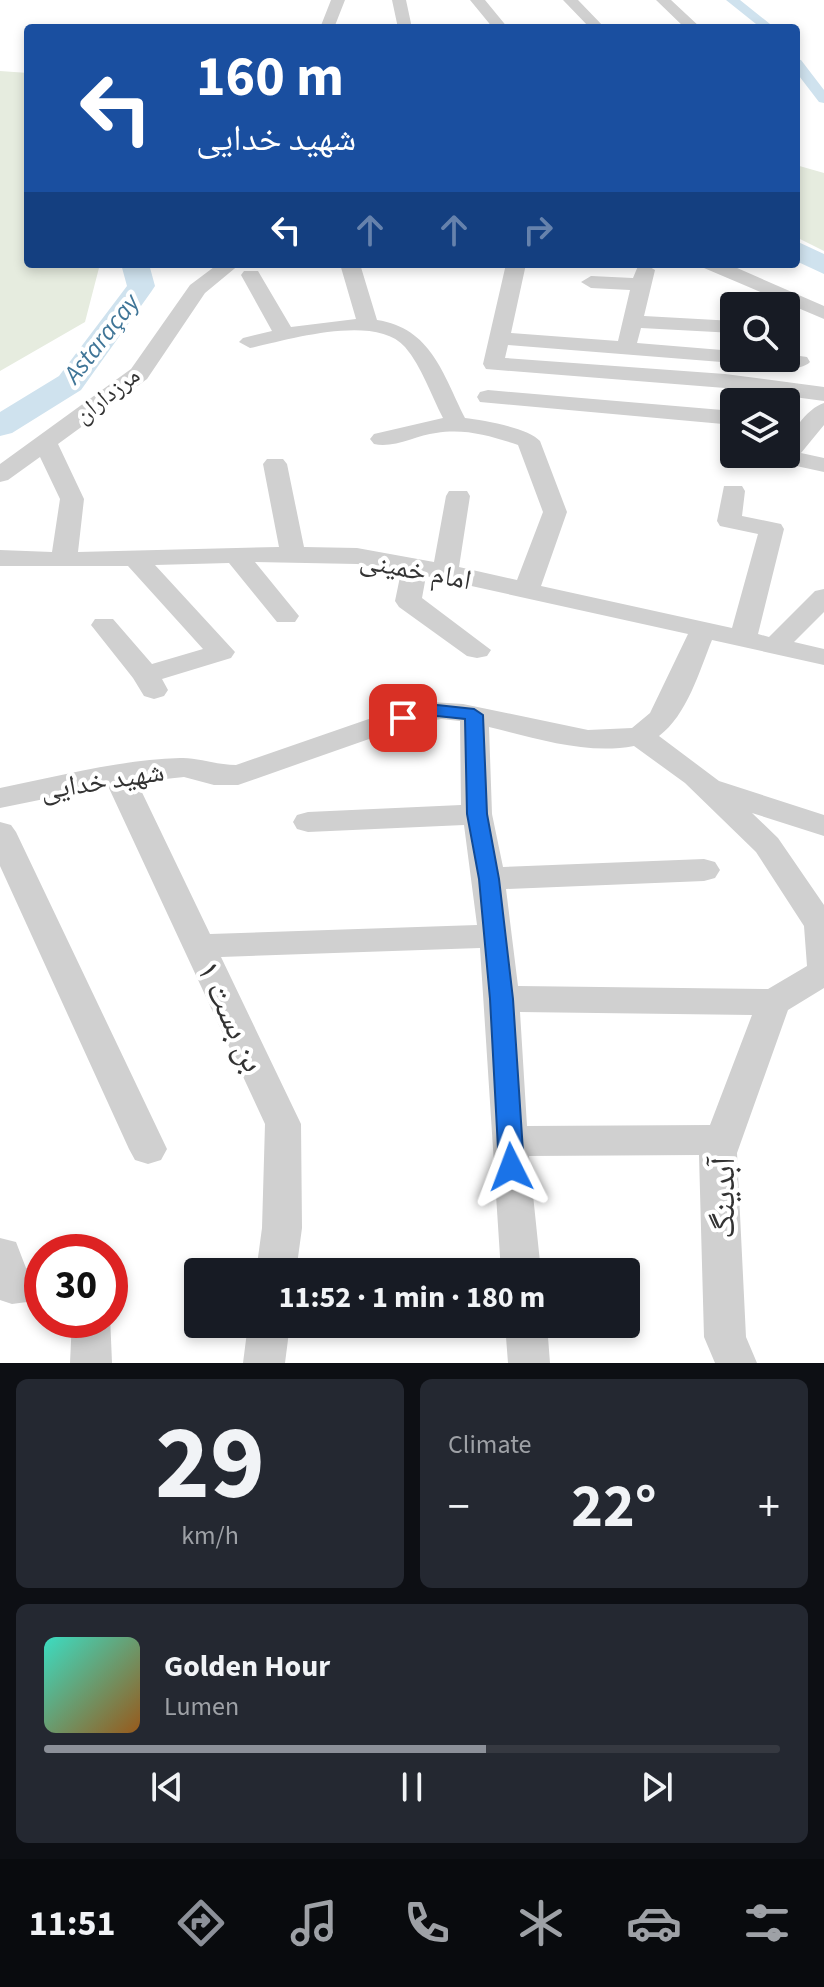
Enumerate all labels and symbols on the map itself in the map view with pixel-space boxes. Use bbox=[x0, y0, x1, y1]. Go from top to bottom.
water label: Astaraçay bbox=[53, 285, 149, 393]
street label: مرزداران bbox=[67, 359, 147, 432]
street label: امام خمینی bbox=[357, 540, 475, 600]
pin bbox=[369, 684, 437, 752]
street label: شهید خدایی bbox=[37, 751, 167, 810]
street label: بن بست ۱ bbox=[184, 953, 278, 1080]
position arrow bbox=[469, 1125, 553, 1209]
street label: آبدینگ bbox=[699, 1156, 748, 1239]
speed limit sign: 30 bbox=[24, 1234, 128, 1338]

